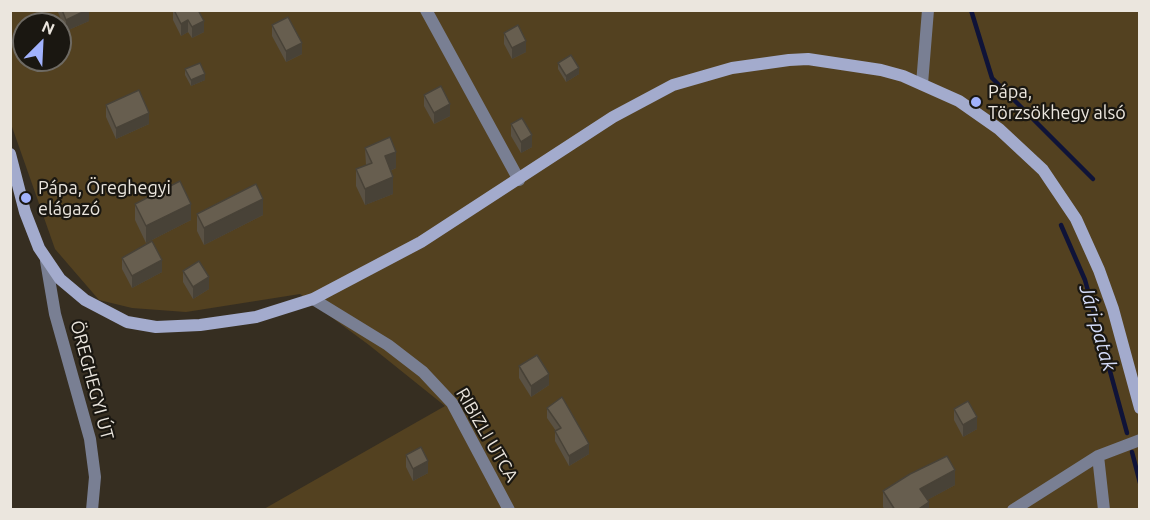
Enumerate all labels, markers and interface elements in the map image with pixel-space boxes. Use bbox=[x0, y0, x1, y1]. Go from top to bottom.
north arrow bbox=[12, 12, 72, 72]
text: N bbox=[39, 17, 58, 38]
place label: Pápa, Törzsökhegy alsó bbox=[988, 81, 1126, 124]
marker: Pápa, Törzsökhegy alsó bbox=[969, 95, 983, 109]
place label: Pápa, Öreghegyi elágazó bbox=[38, 177, 171, 219]
marker: Pápa, Öreghegyi elágazó bbox=[19, 191, 33, 205]
water label: Jári-patak bbox=[1074, 282, 1122, 374]
street label: ÖREGHEGYI ÚT bbox=[66, 318, 118, 442]
street label: RIBIZLI UTCA bbox=[451, 384, 523, 486]

